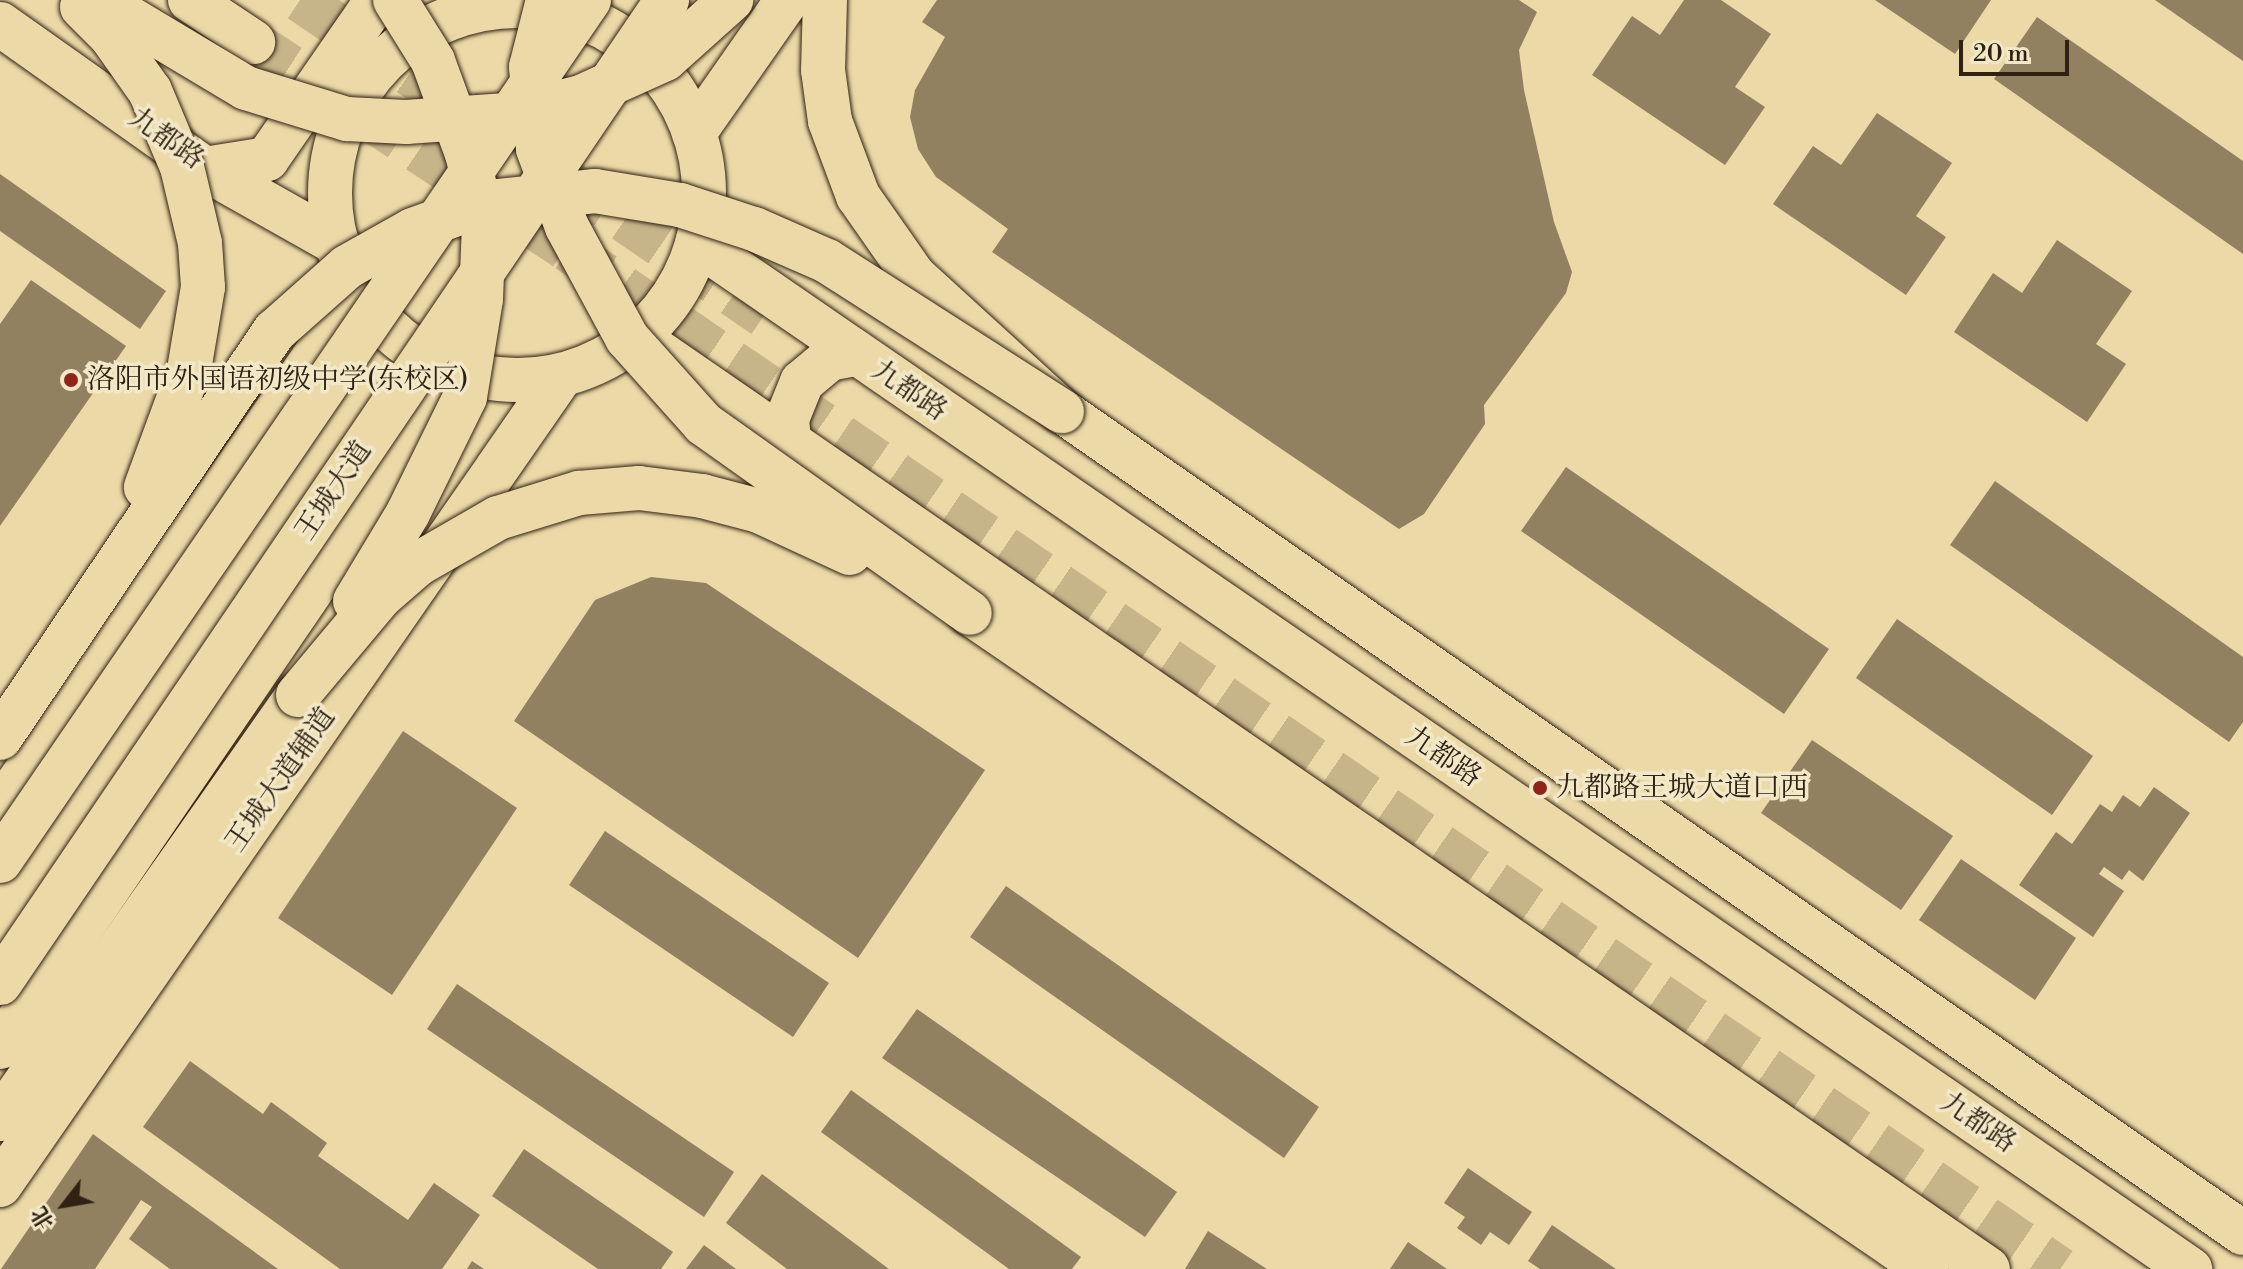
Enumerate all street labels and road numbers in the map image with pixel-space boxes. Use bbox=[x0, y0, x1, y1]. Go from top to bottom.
street label: 九都路 bbox=[122, 101, 210, 177]
street label: 九都路 bbox=[865, 354, 953, 428]
street label: 王城大道 bbox=[289, 435, 379, 547]
street label: 王城大道辅道 bbox=[219, 702, 343, 858]
street label: 九都路 bbox=[1399, 720, 1487, 794]
street label: 九都路 bbox=[1934, 1086, 2022, 1160]

